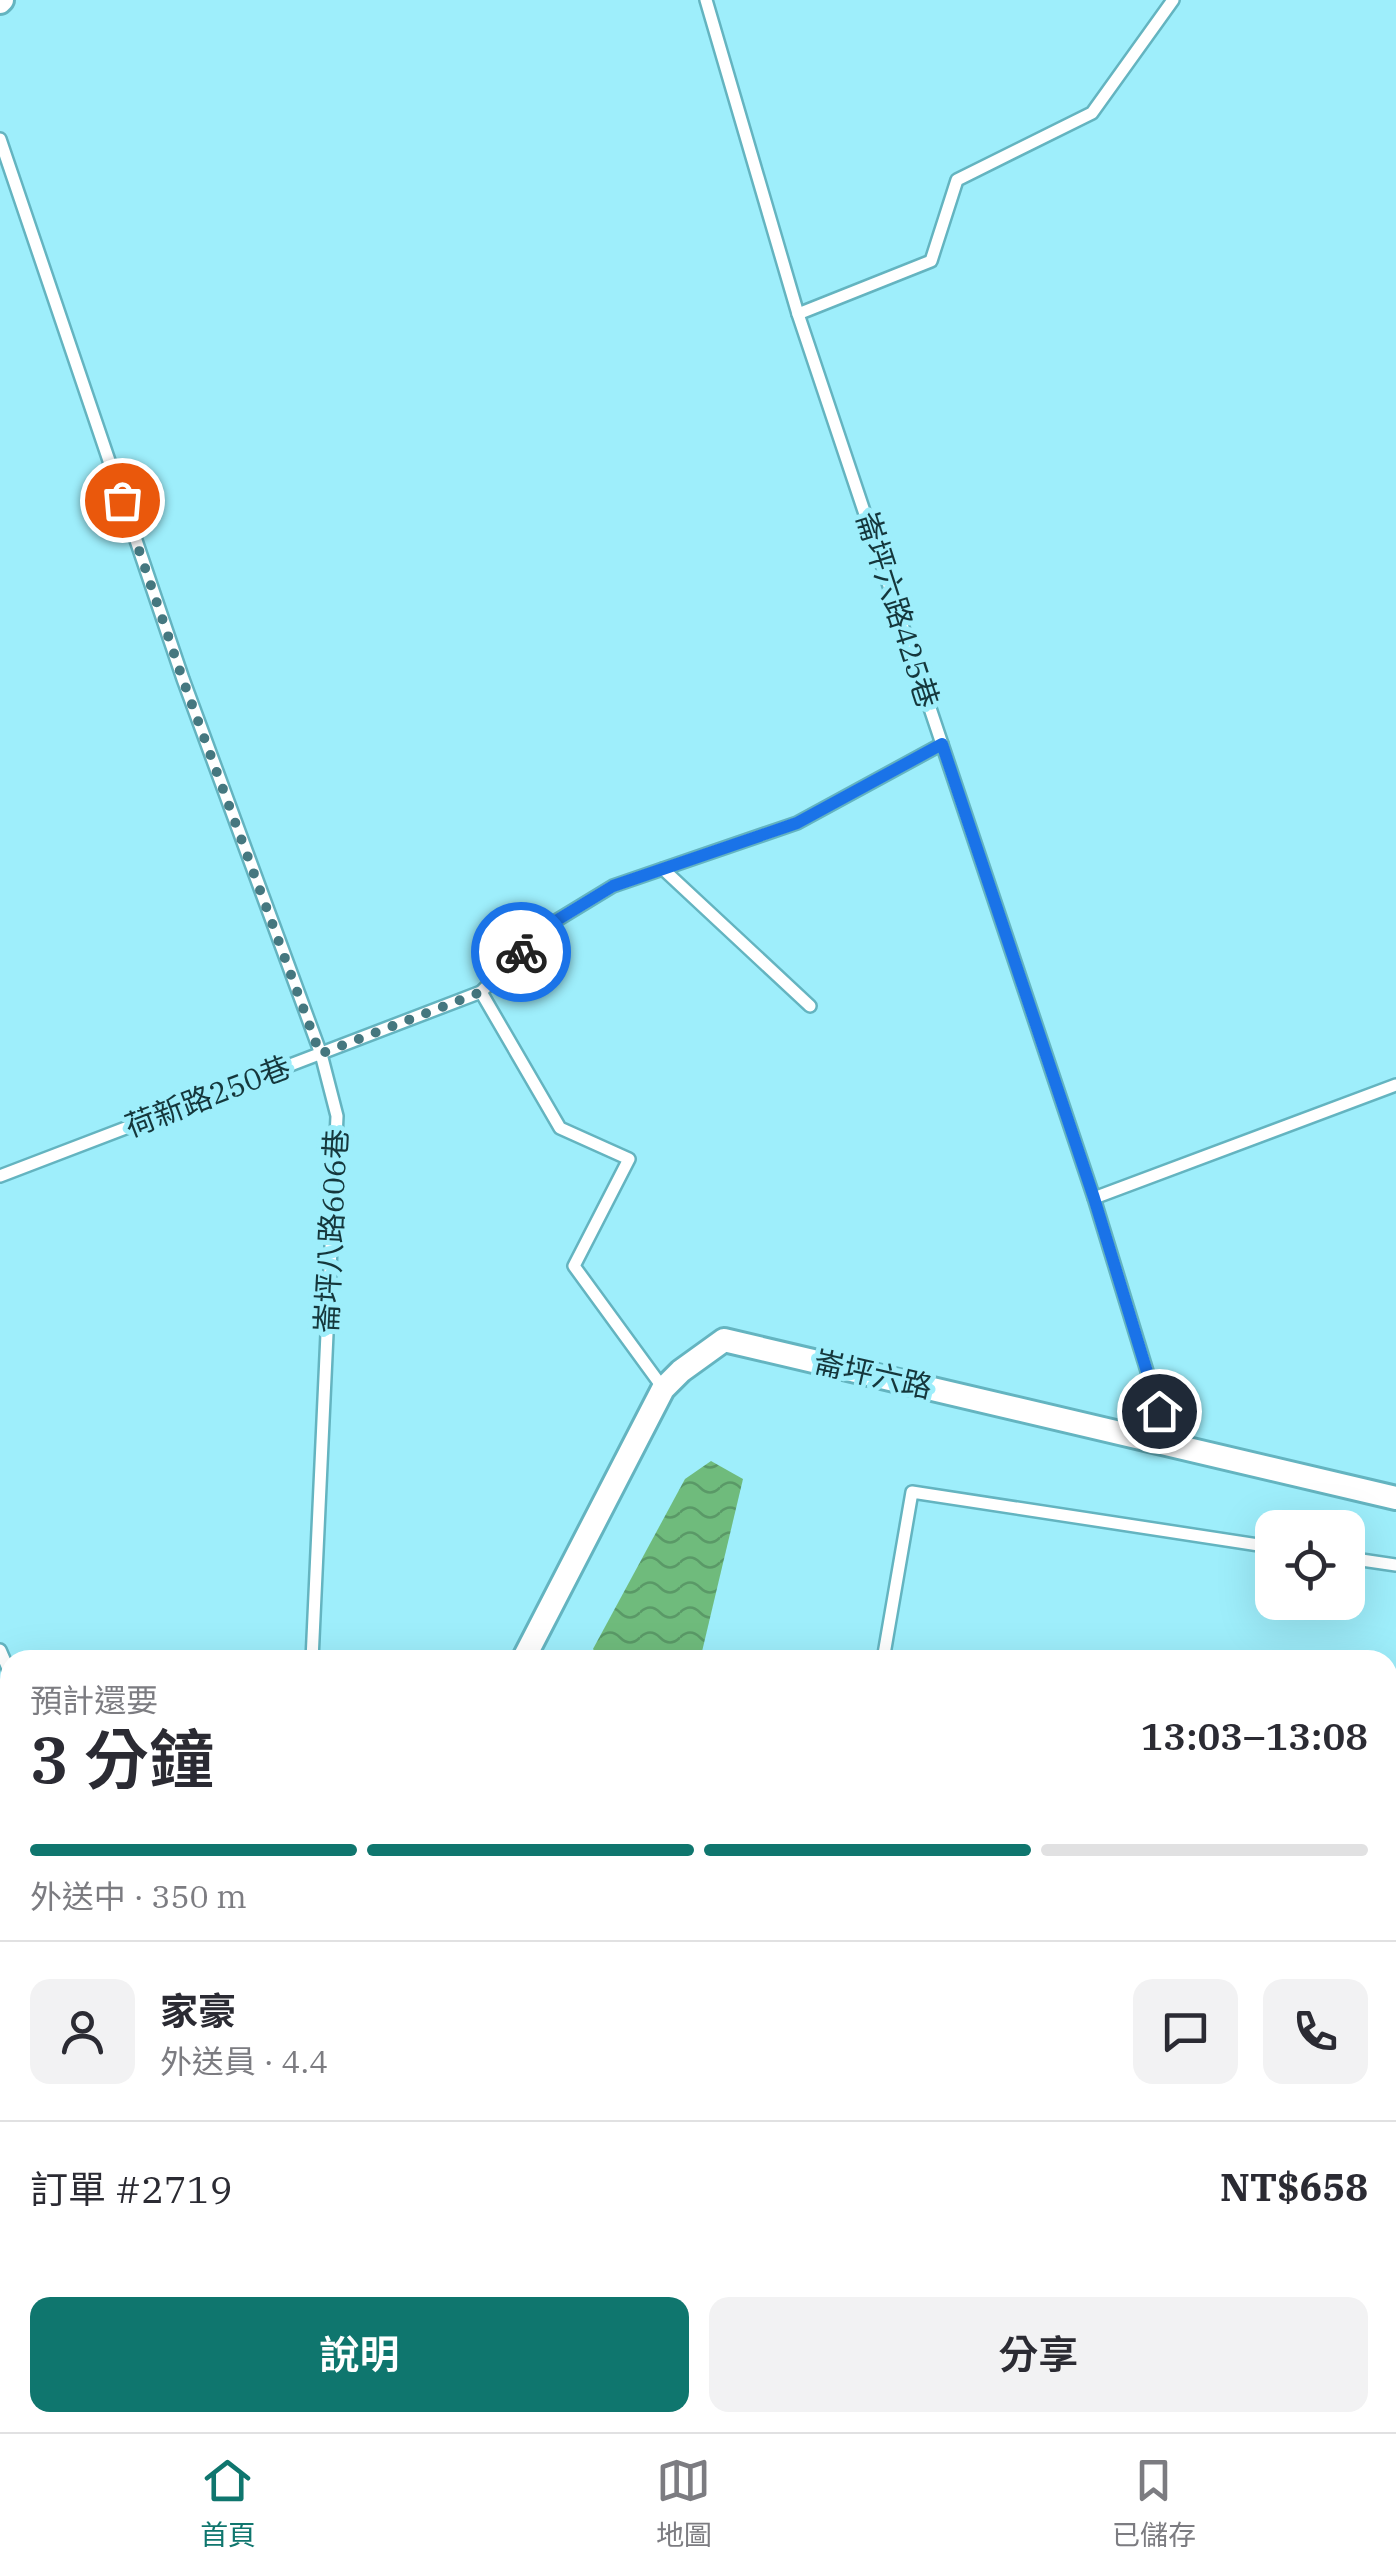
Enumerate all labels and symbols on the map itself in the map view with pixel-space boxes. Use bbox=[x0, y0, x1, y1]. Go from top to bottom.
pin bbox=[80, 458, 165, 543]
street label: 崙坪六路425巷 bbox=[848, 507, 948, 713]
courier bbox=[471, 902, 571, 1002]
street label: 荷新路250巷 bbox=[119, 1046, 296, 1145]
street label: 崙坪八路606巷 bbox=[306, 1128, 355, 1334]
street label: 崙坪六路 bbox=[810, 1341, 936, 1406]
pin bbox=[1117, 1369, 1202, 1454]

